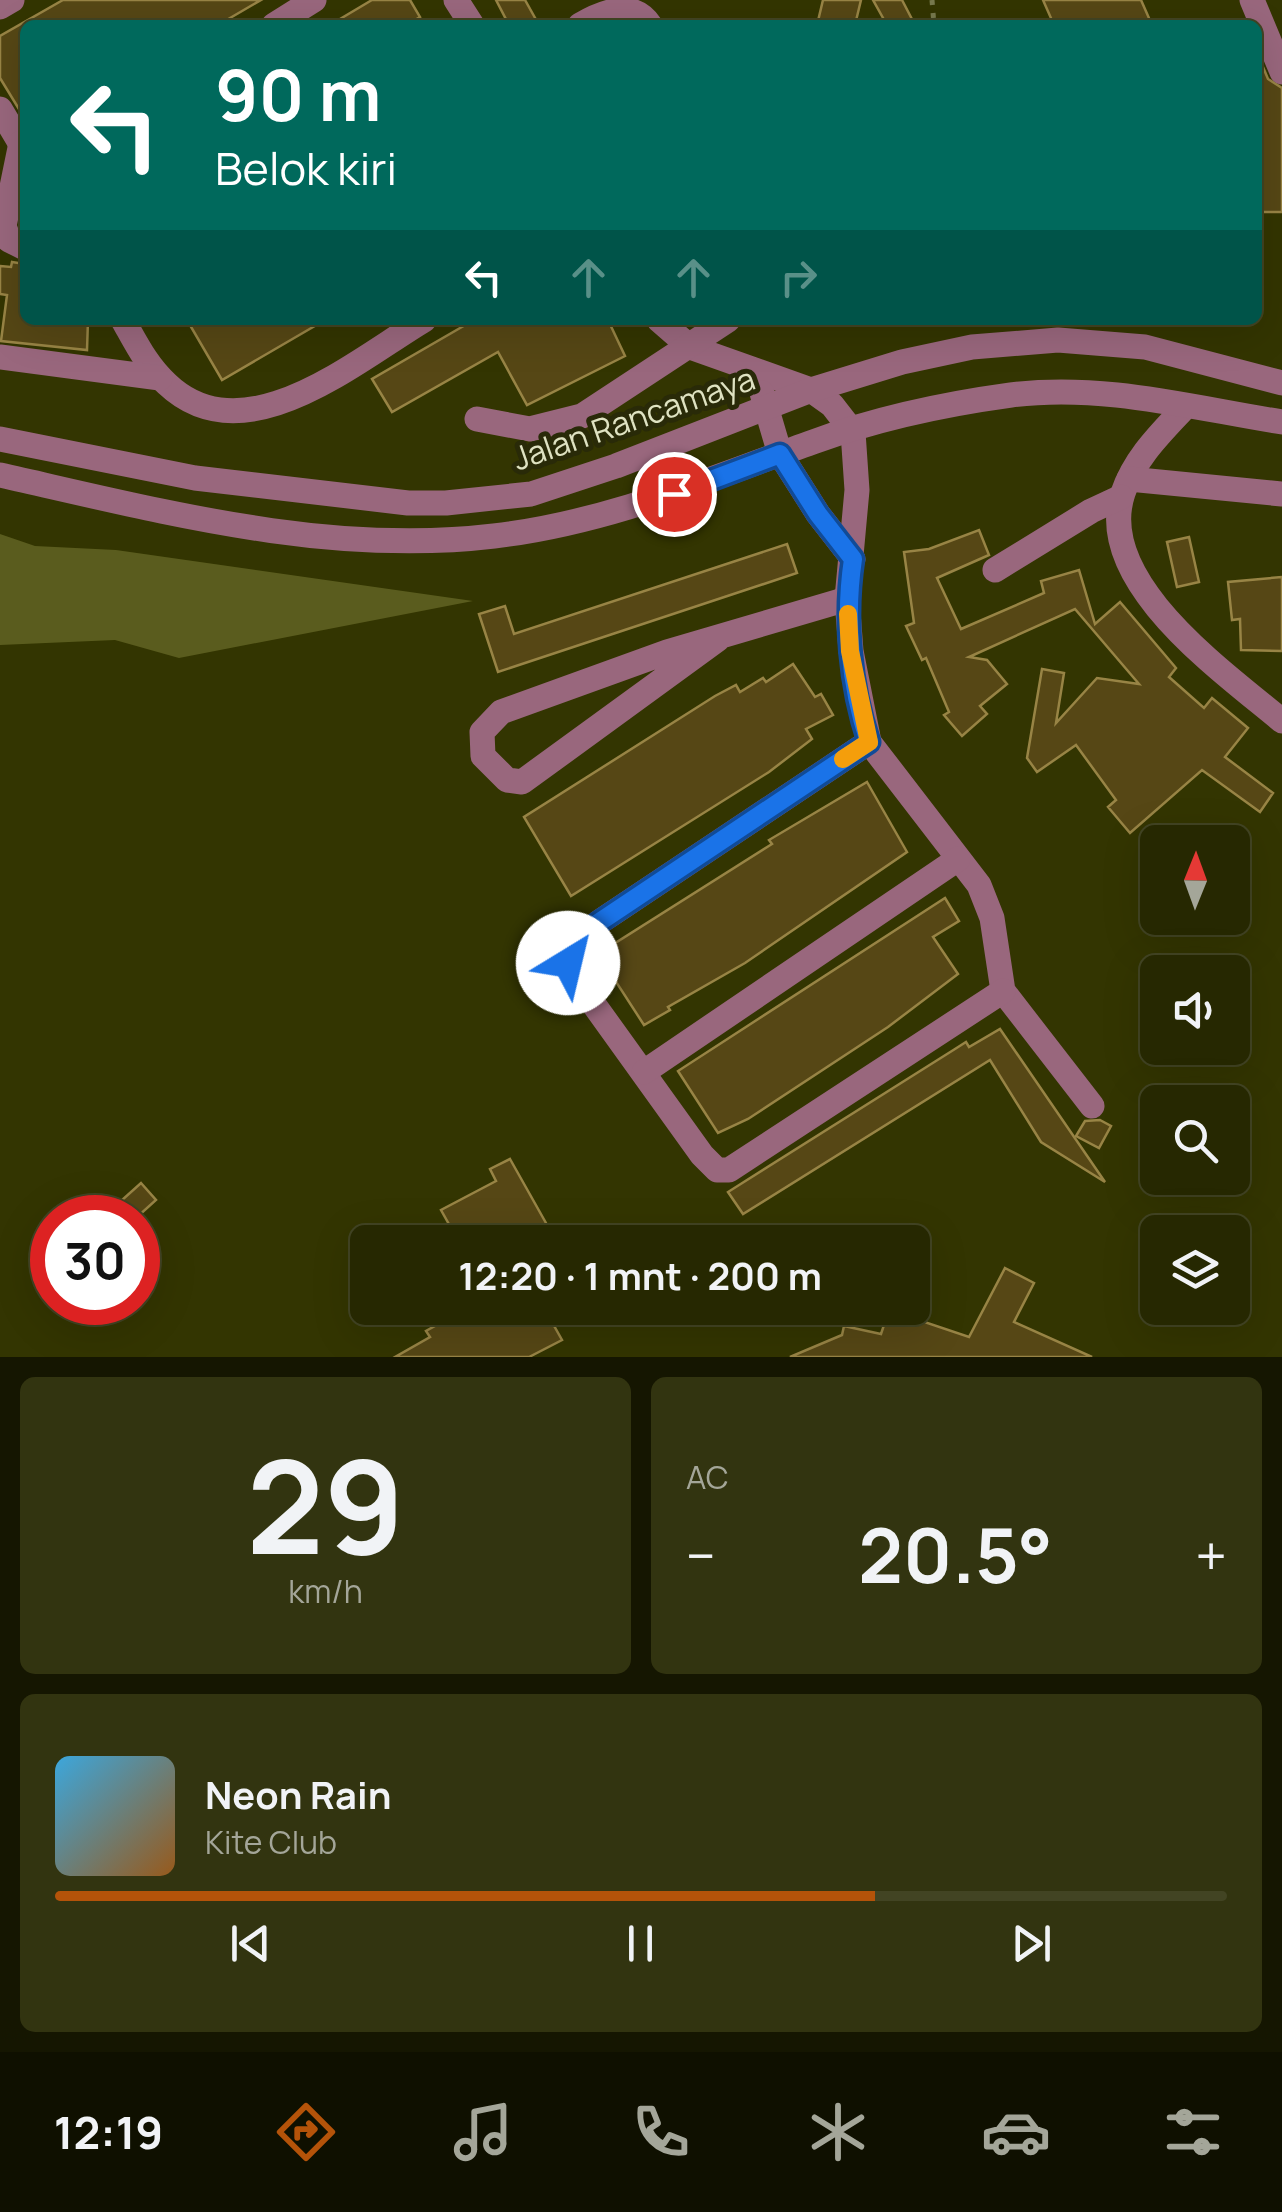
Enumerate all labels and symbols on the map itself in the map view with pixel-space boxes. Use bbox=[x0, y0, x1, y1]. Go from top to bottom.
street label: Jalan Rancamaya bbox=[507, 356, 761, 480]
pin bbox=[632, 452, 717, 537]
north arrow bbox=[1140, 825, 1250, 935]
position arrow bbox=[516, 911, 620, 1015]
speed limit sign: 30 bbox=[30, 1195, 160, 1325]

